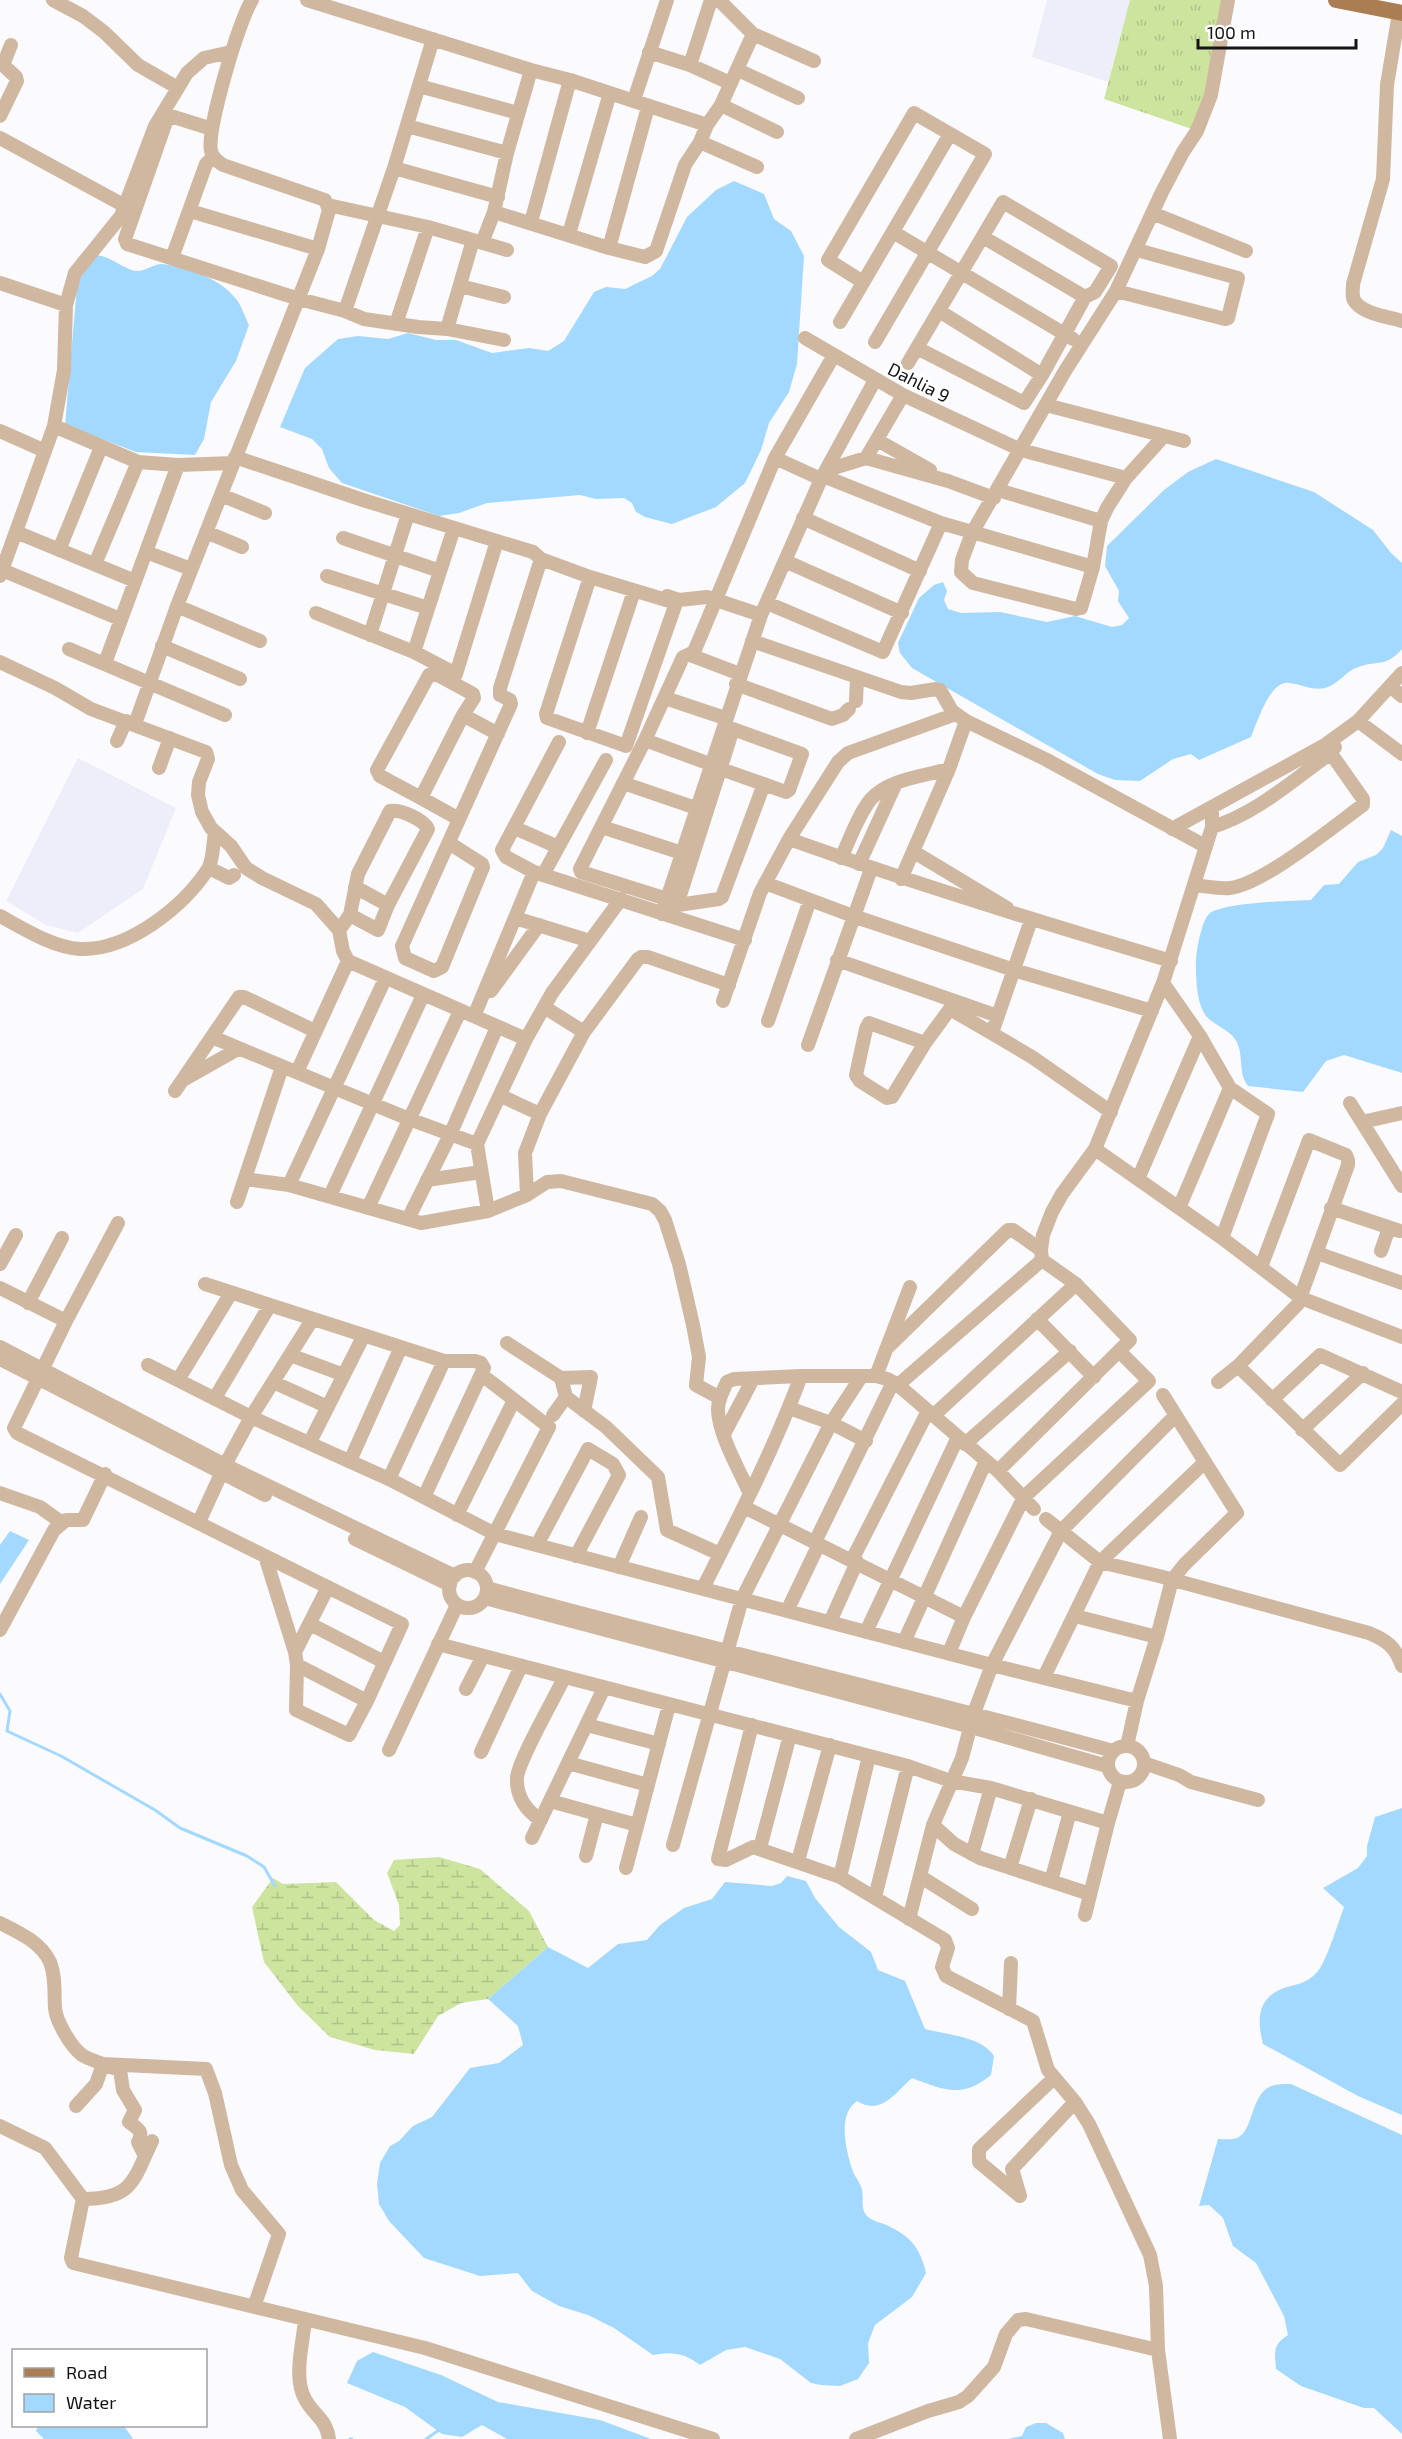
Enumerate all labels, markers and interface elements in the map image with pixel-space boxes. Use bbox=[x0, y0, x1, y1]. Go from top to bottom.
scale bar bbox=[1198, 12, 1356, 50]
text: 100 m bbox=[1207, 21, 1256, 43]
street label: Dahlia 9 bbox=[884, 357, 954, 407]
legend bbox=[12, 2349, 207, 2427]
text: Road bbox=[66, 2361, 107, 2383]
text: Water bbox=[66, 2391, 116, 2413]

